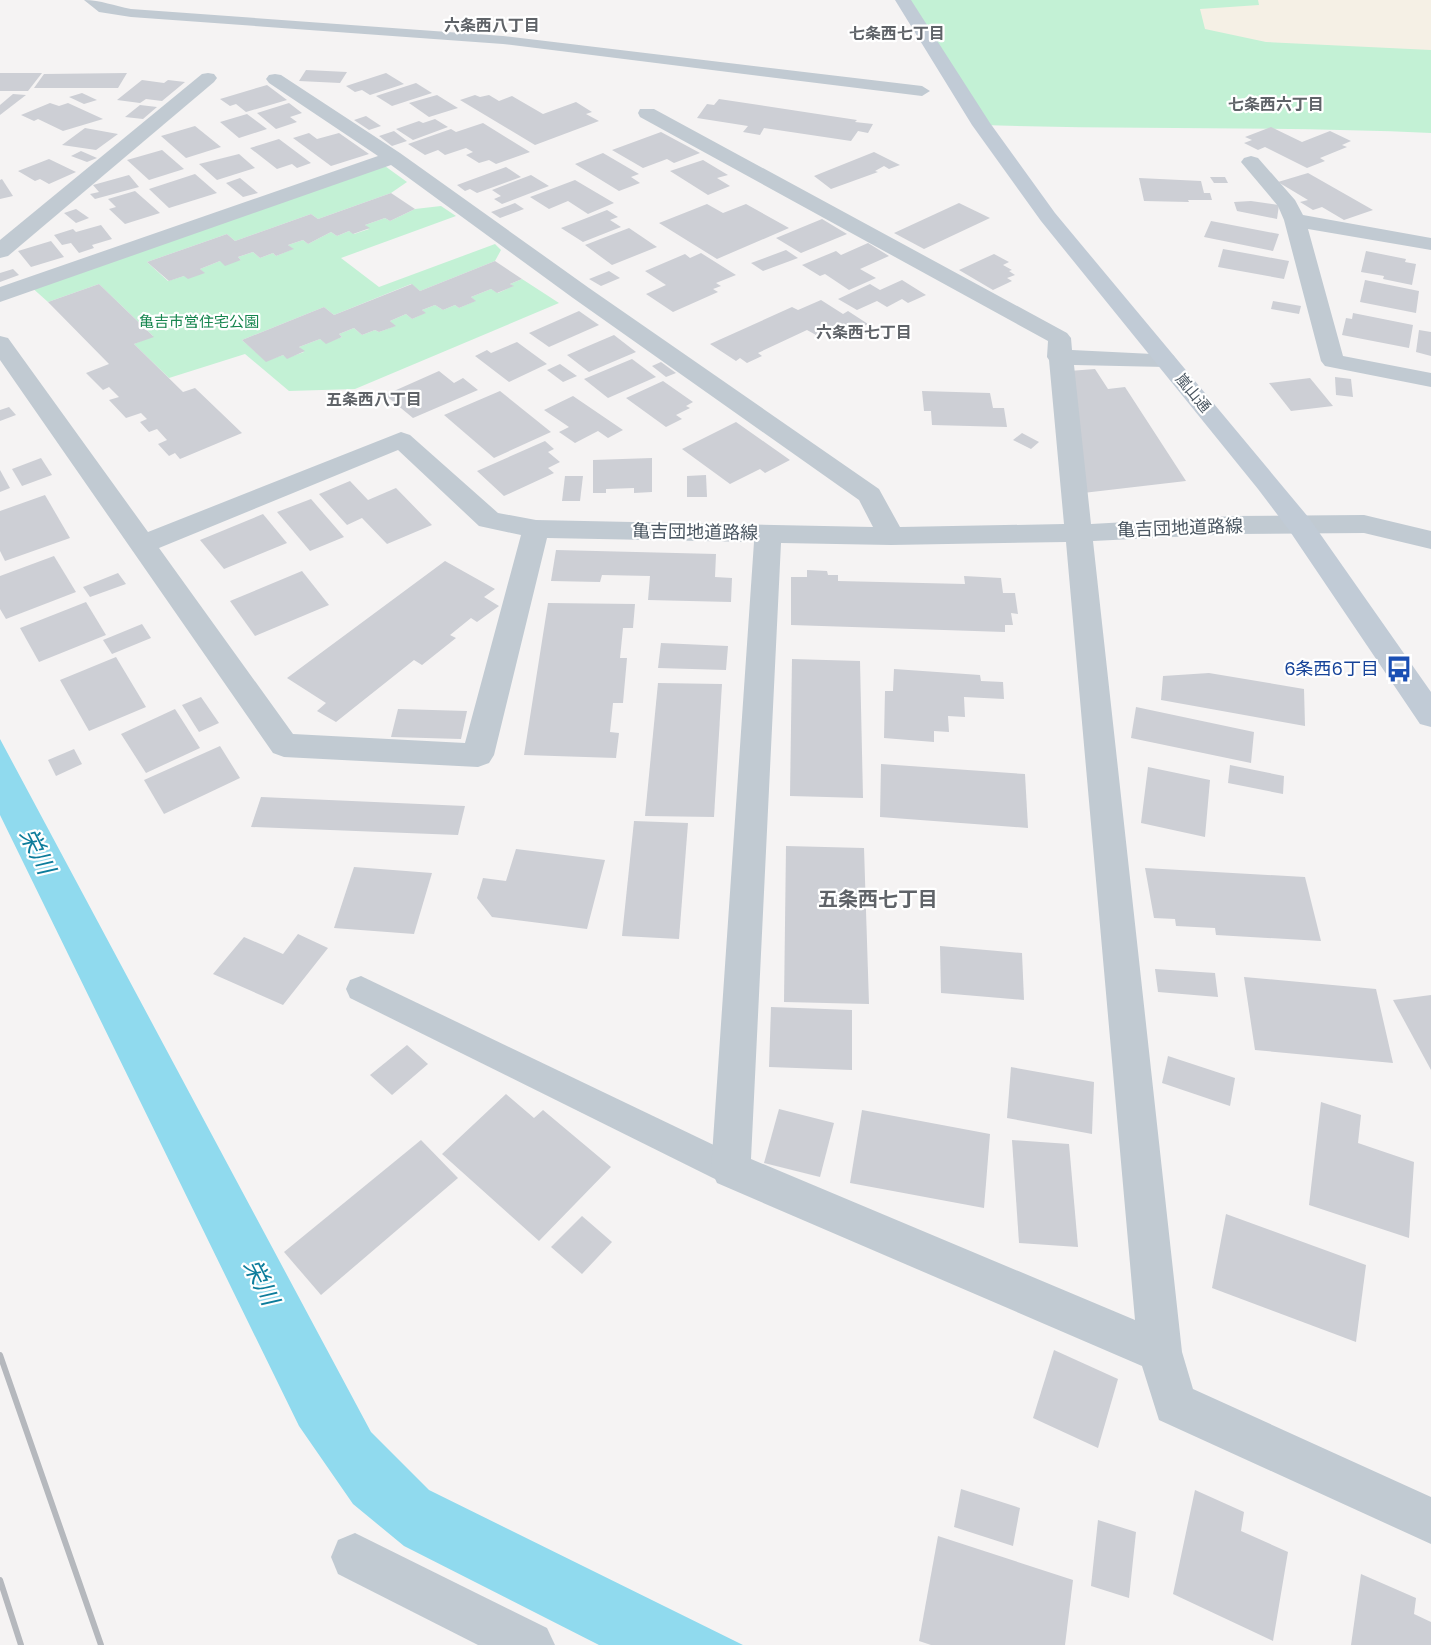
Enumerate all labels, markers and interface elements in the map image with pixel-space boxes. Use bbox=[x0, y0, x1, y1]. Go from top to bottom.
district label: 六条西八丁目 bbox=[444, 14, 540, 37]
district label: 七条西七丁目 bbox=[849, 22, 945, 45]
district label: 七条西六丁目 bbox=[1228, 93, 1324, 116]
park label: 亀吉市営住宅公園 bbox=[139, 311, 259, 332]
district label: 六条西七丁目 bbox=[816, 321, 912, 344]
street label: 嵐山通 bbox=[1171, 369, 1216, 417]
district label: 五条西八丁目 bbox=[326, 388, 422, 411]
street label: 亀吉団地道路線 bbox=[1117, 513, 1243, 542]
street label: 亀吉団地道路線 bbox=[632, 518, 758, 545]
bus stop icon: 6条西6丁目 bbox=[1384, 654, 1414, 684]
place label: 6条西6丁目 bbox=[1284, 656, 1379, 681]
water label: 栄川 bbox=[12, 822, 64, 882]
district label: 五条西七丁目 bbox=[818, 885, 938, 913]
water label: 栄川 bbox=[236, 1253, 288, 1313]

